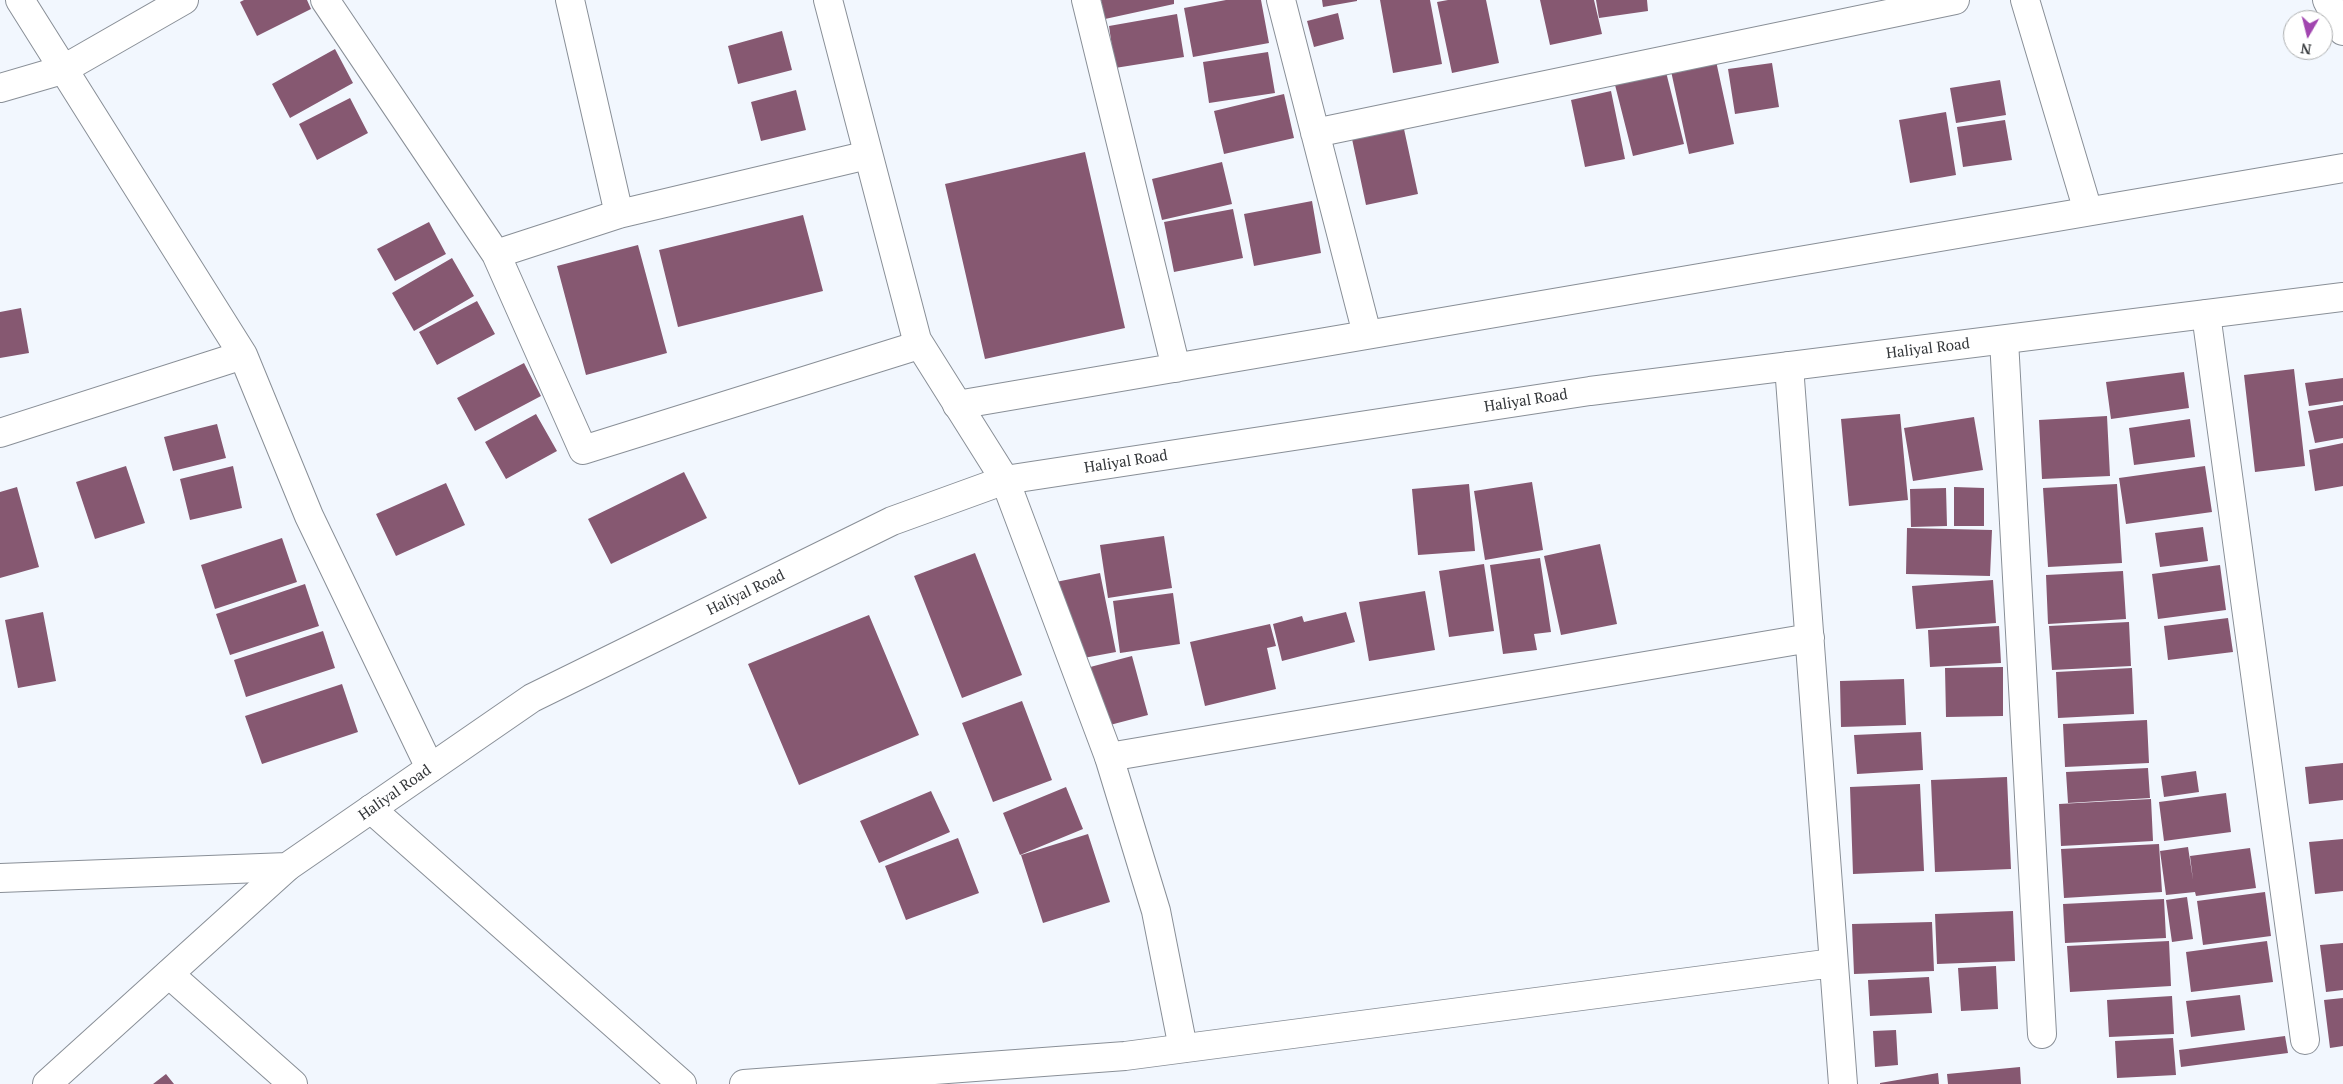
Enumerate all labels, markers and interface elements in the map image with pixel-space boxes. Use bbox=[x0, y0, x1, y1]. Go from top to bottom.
north arrow bbox=[2283, 10, 2333, 60]
text: N bbox=[2299, 39, 2313, 60]
street label: Haliyal Road bbox=[1885, 335, 1971, 363]
street label: Haliyal Road bbox=[1483, 386, 1569, 416]
street label: Haliyal Road bbox=[1083, 447, 1169, 477]
street label: Haliyal Road bbox=[704, 566, 788, 620]
street label: Haliyal Road bbox=[355, 761, 435, 825]

